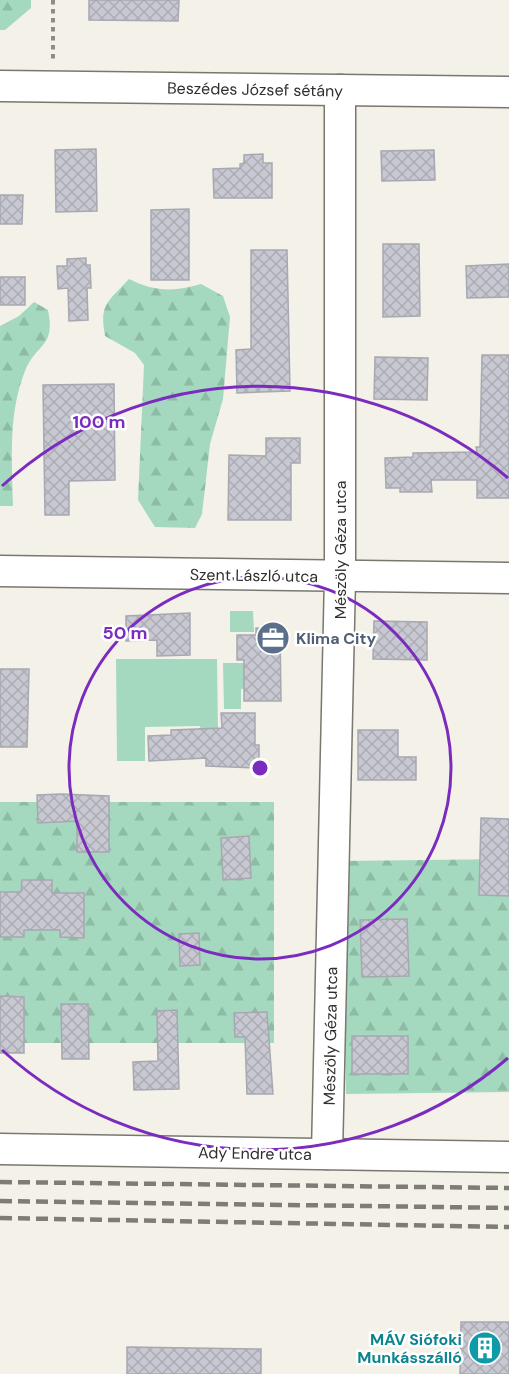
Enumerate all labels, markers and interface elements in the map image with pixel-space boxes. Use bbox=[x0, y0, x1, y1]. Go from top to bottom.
street label: Beszédes József sétány bbox=[167, 77, 343, 102]
text: 100 m bbox=[72, 410, 126, 434]
street label: Mészöly Géza utca bbox=[330, 481, 351, 619]
street label: Szent László utca bbox=[190, 564, 318, 587]
office icon: Klima City bbox=[255, 620, 291, 656]
text: 50 m bbox=[102, 621, 148, 645]
place label: Klima City bbox=[296, 628, 376, 649]
centre of rings bbox=[250, 758, 270, 778]
street label: Mészöly Géza utca bbox=[319, 966, 342, 1106]
street label: Ady Endre utca bbox=[198, 1142, 312, 1165]
place label: MÁV Siófoki Munkásszálló bbox=[357, 1329, 462, 1368]
building icon: MÁV Siófoki Munkásszálló bbox=[467, 1330, 503, 1366]

